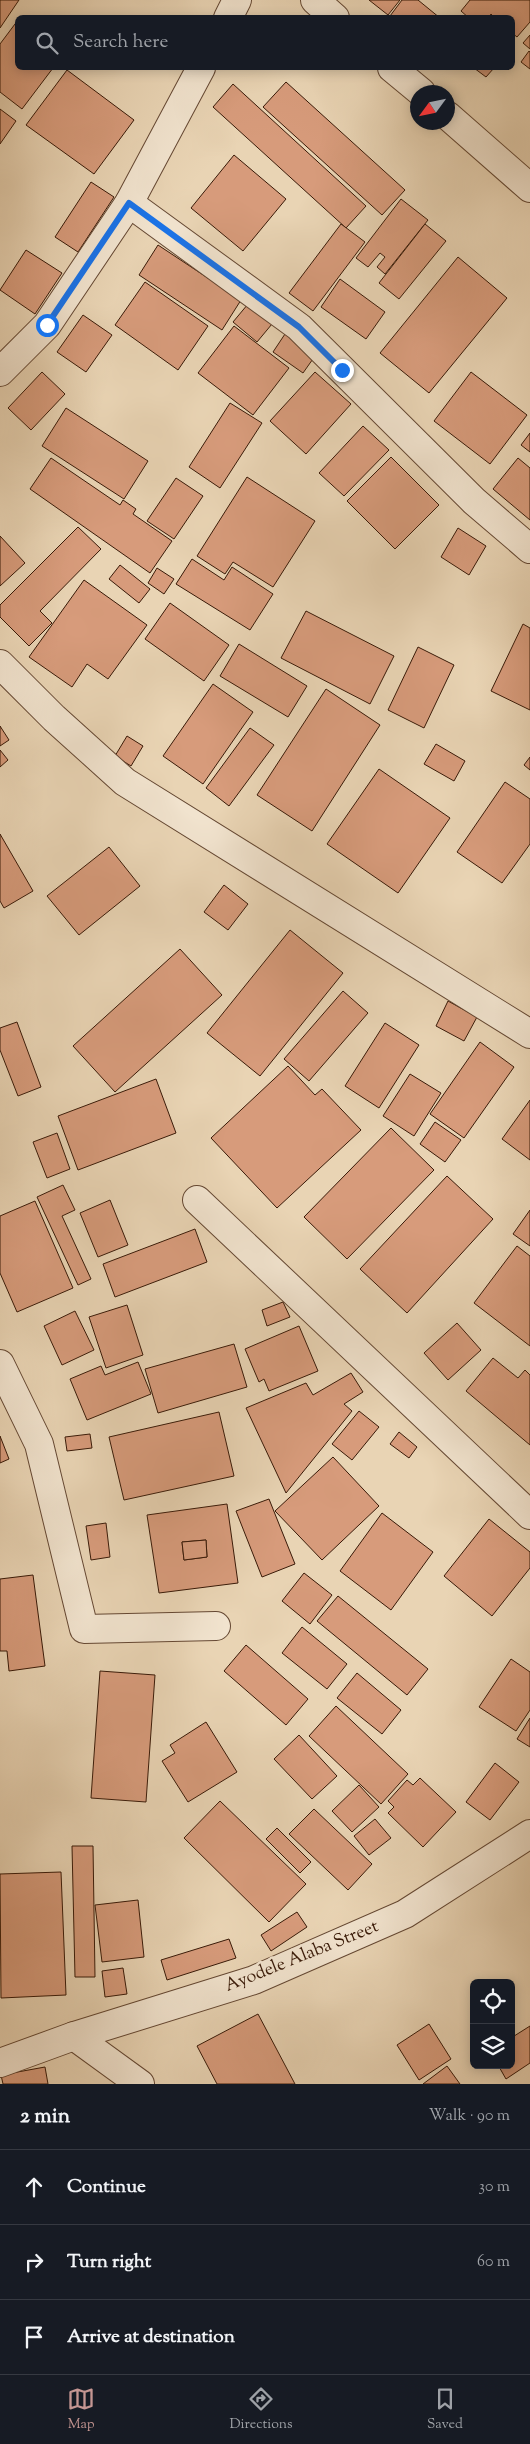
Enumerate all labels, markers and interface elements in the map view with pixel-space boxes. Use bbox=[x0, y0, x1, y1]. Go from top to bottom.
search box bbox=[15, 15, 515, 70]
icon: search bbox=[33, 29, 61, 57]
text: Search here bbox=[73, 29, 168, 56]
north arrow bbox=[410, 85, 455, 130]
route start bbox=[36, 314, 59, 337]
route end bbox=[331, 359, 354, 382]
street label: Ayodele Alaba Street bbox=[221, 1914, 383, 2000]
map controls bbox=[470, 1979, 515, 2069]
button: locate bbox=[470, 1979, 515, 2024]
button: layers bbox=[470, 2024, 515, 2069]
text: 2 min bbox=[20, 2102, 70, 2132]
text: Walk · 90 m bbox=[429, 2105, 510, 2128]
icon: ahead bbox=[20, 2173, 48, 2201]
text: Continue bbox=[67, 2174, 146, 2201]
text: 30 m bbox=[479, 2176, 510, 2199]
icon: right bbox=[20, 2248, 48, 2276]
text: Turn right bbox=[67, 2249, 151, 2276]
text: 60 m bbox=[477, 2251, 510, 2274]
icon: arrive bbox=[20, 2323, 48, 2351]
text: Arrive at destination bbox=[67, 2324, 235, 2351]
tab: Map bbox=[67, 2385, 95, 2435]
tab: Directions bbox=[229, 2385, 293, 2435]
tab: Saved bbox=[427, 2385, 463, 2435]

